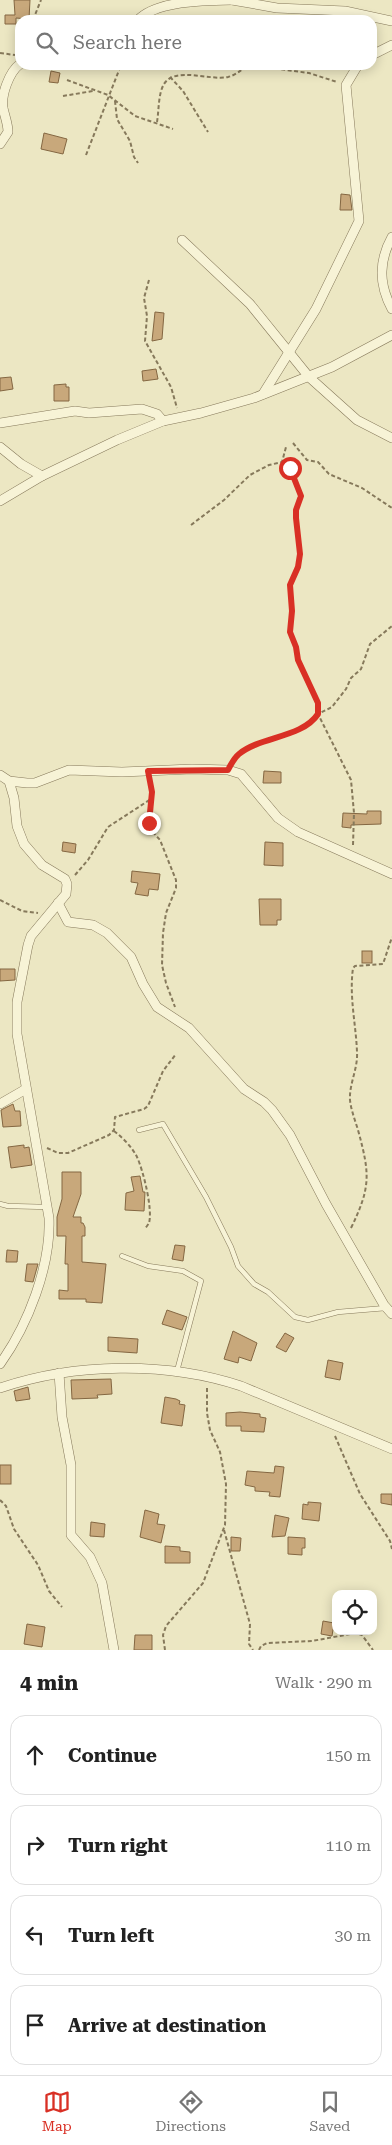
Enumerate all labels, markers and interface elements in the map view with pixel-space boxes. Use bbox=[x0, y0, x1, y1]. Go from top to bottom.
search box bbox=[15, 15, 377, 70]
icon: search bbox=[33, 29, 61, 57]
text: Search here bbox=[73, 31, 182, 54]
route start bbox=[279, 457, 302, 480]
route end bbox=[138, 812, 161, 835]
map controls bbox=[332, 1590, 377, 1635]
button: locate bbox=[332, 1590, 377, 1635]
text: 4 min bbox=[20, 1671, 78, 1695]
text: Walk · 290 m bbox=[275, 1673, 372, 1692]
icon: ahead bbox=[21, 1741, 49, 1769]
text: Continue bbox=[68, 1744, 157, 1767]
text: 150 m bbox=[325, 1746, 371, 1765]
icon: right bbox=[21, 1831, 49, 1859]
text: Turn right bbox=[68, 1834, 168, 1857]
text: 110 m bbox=[325, 1836, 371, 1855]
icon: left bbox=[21, 1921, 49, 1949]
text: Turn left bbox=[68, 1924, 154, 1947]
text: 30 m bbox=[334, 1926, 371, 1945]
icon: arrive bbox=[21, 2011, 49, 2039]
text: Arrive at destination bbox=[68, 2014, 266, 2037]
tab: Map bbox=[42, 2088, 72, 2134]
tab: Directions bbox=[155, 2088, 226, 2134]
tab: Saved bbox=[310, 2088, 350, 2134]

